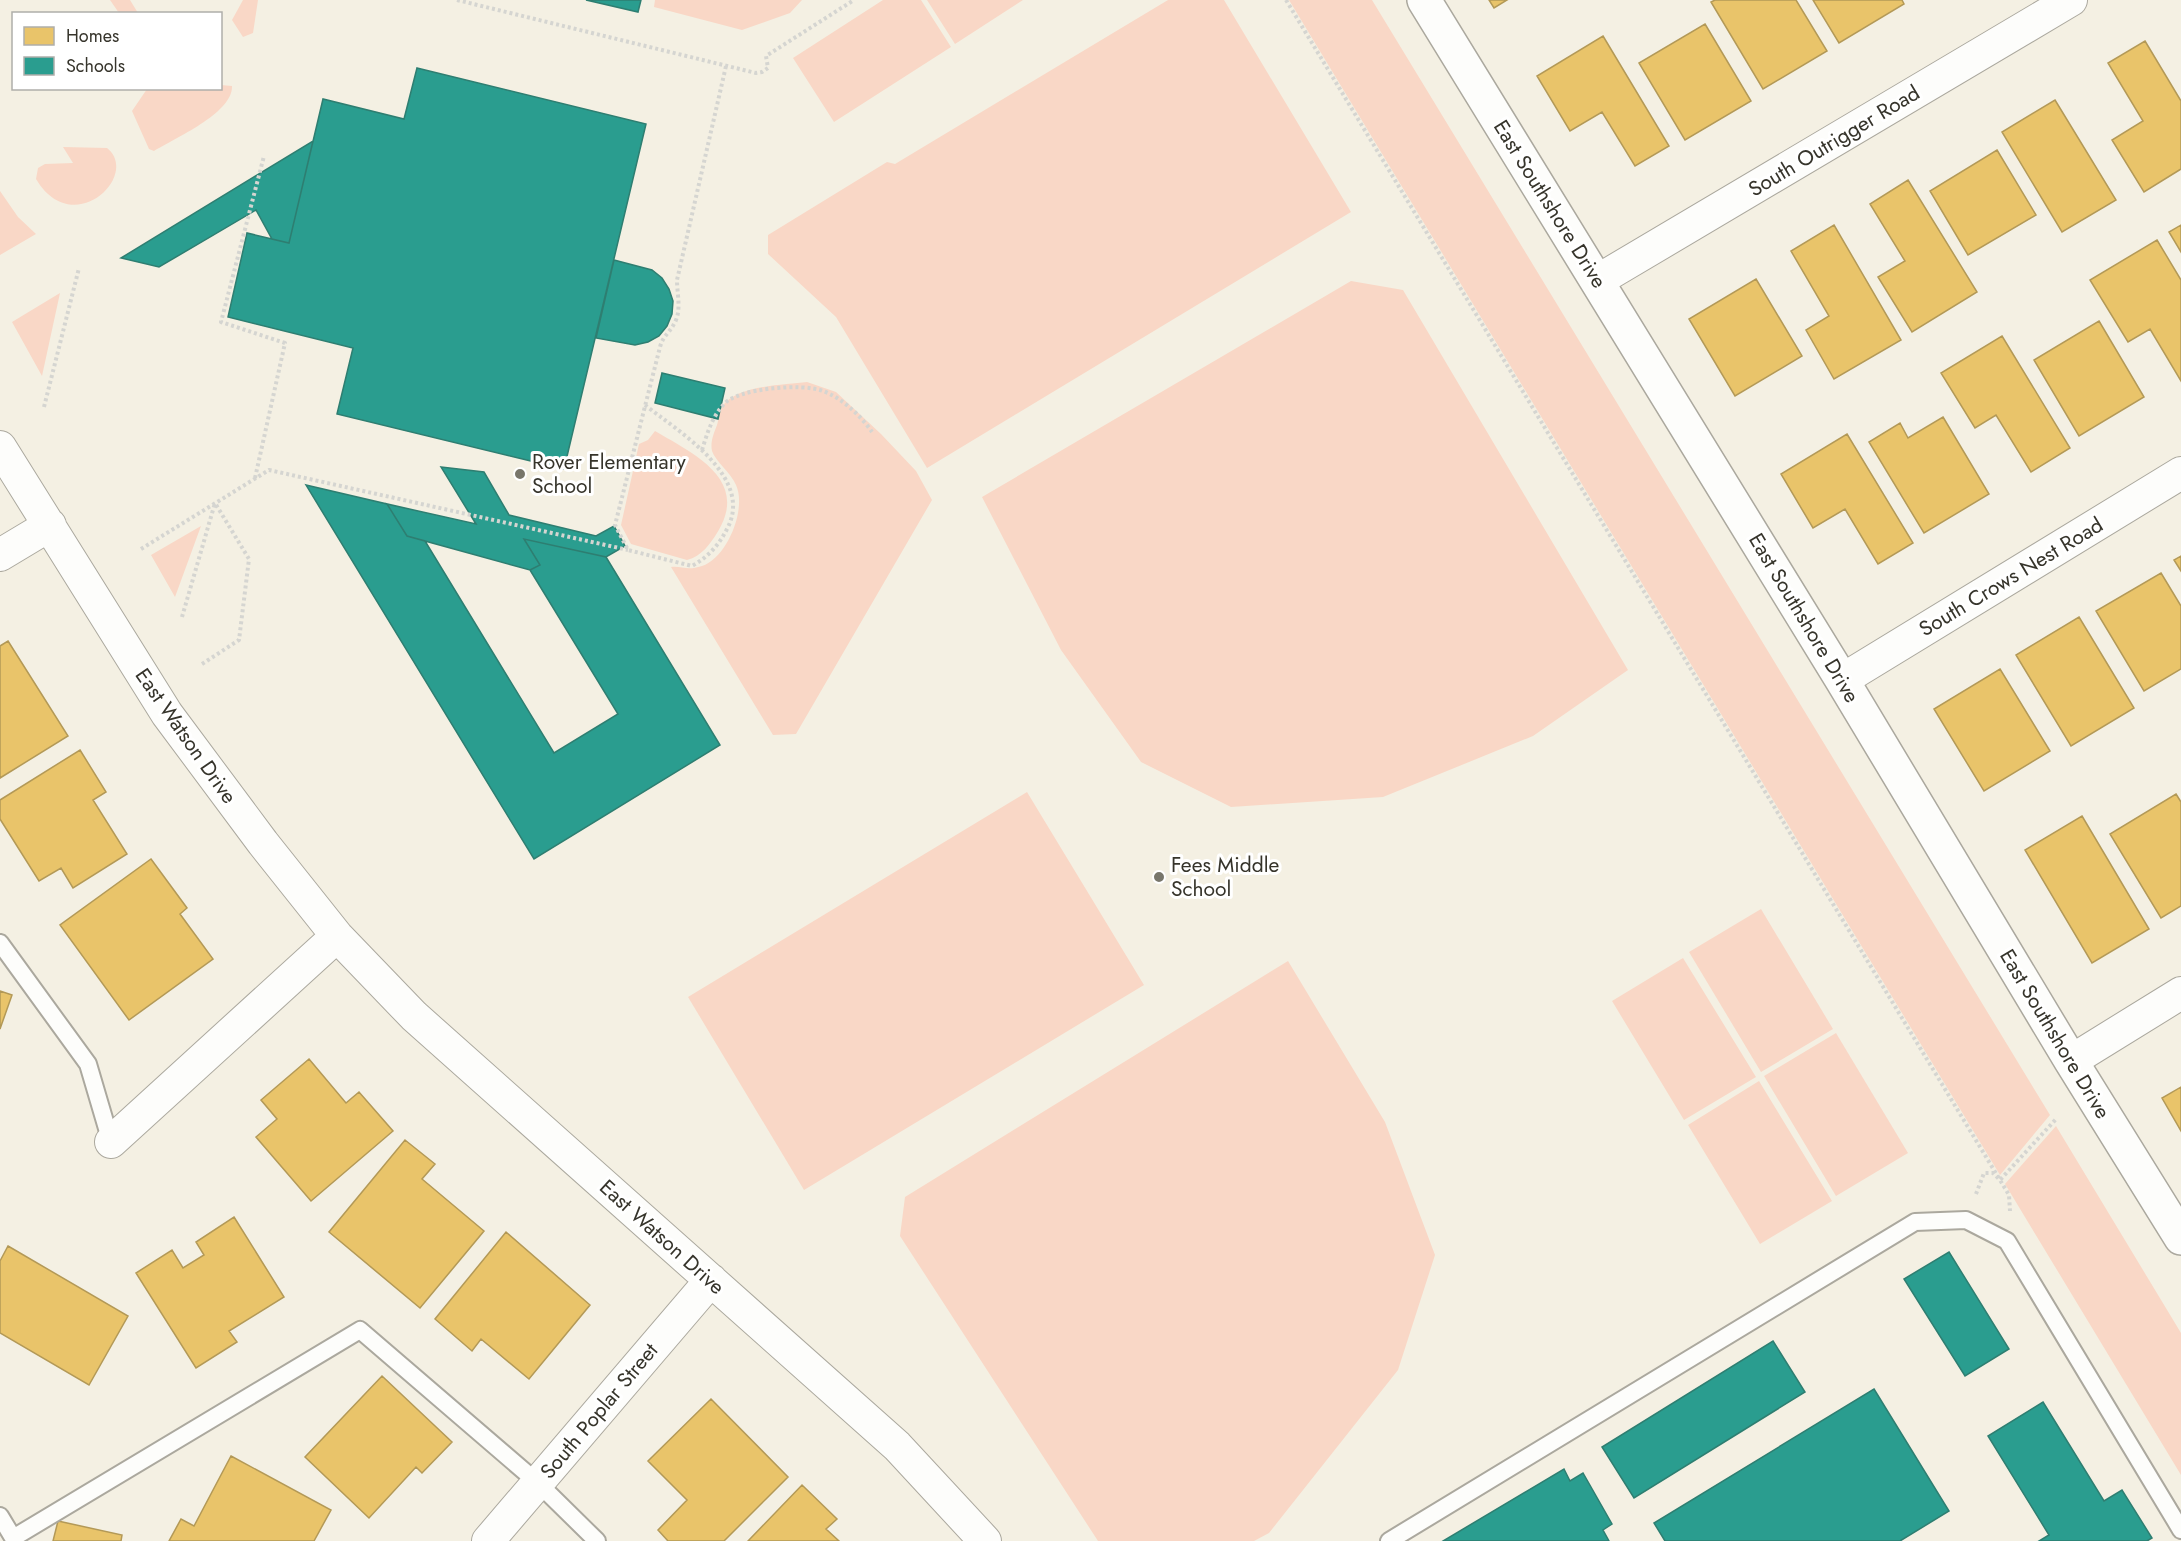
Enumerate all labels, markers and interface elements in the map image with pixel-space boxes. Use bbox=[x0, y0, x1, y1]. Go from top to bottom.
legend bbox=[12, 12, 222, 90]
text: Homes bbox=[66, 23, 119, 49]
text: Schools bbox=[66, 53, 125, 79]
street label: South Outrigger Road bbox=[1743, 78, 1925, 204]
street label: East Southshore Drive bbox=[1486, 114, 1614, 294]
place label: Rover Elementary School bbox=[532, 447, 687, 501]
marker: Rover Elementary School bbox=[513, 467, 527, 481]
street label: South Crows Nest Road bbox=[1913, 510, 2109, 644]
street label: East Southshore Drive bbox=[1741, 527, 1867, 709]
street label: East Watson Drive bbox=[128, 662, 244, 810]
place label: Fees Middle School bbox=[1171, 850, 1280, 904]
marker: Fees Middle School bbox=[1152, 870, 1166, 884]
street label: East Southshore Drive bbox=[1992, 943, 2118, 1125]
street label: East Watson Drive bbox=[593, 1173, 731, 1302]
street label: South Poplar Street bbox=[533, 1337, 665, 1485]

